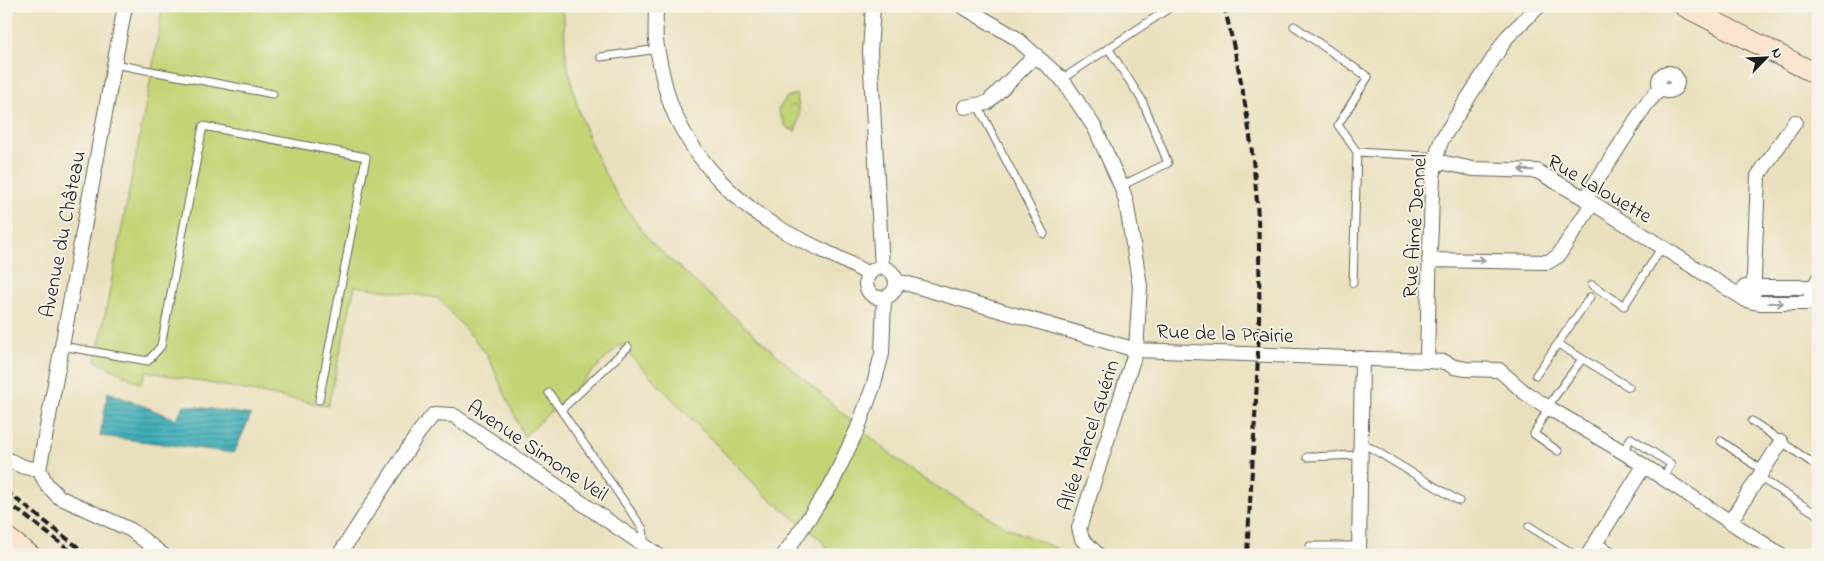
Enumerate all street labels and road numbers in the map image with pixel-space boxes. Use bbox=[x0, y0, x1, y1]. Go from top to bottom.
street label: Avenue du Château bbox=[33, 148, 95, 321]
street label: Rue Lalouette bbox=[1541, 148, 1658, 232]
street label: Rue Aimé Dennel bbox=[1396, 153, 1436, 299]
street label: Rue de la Prairie bbox=[1156, 318, 1295, 352]
street label: Allée Marcel Guérin bbox=[1051, 356, 1128, 515]
street label: Avenue Simone Veil bbox=[460, 393, 613, 510]

